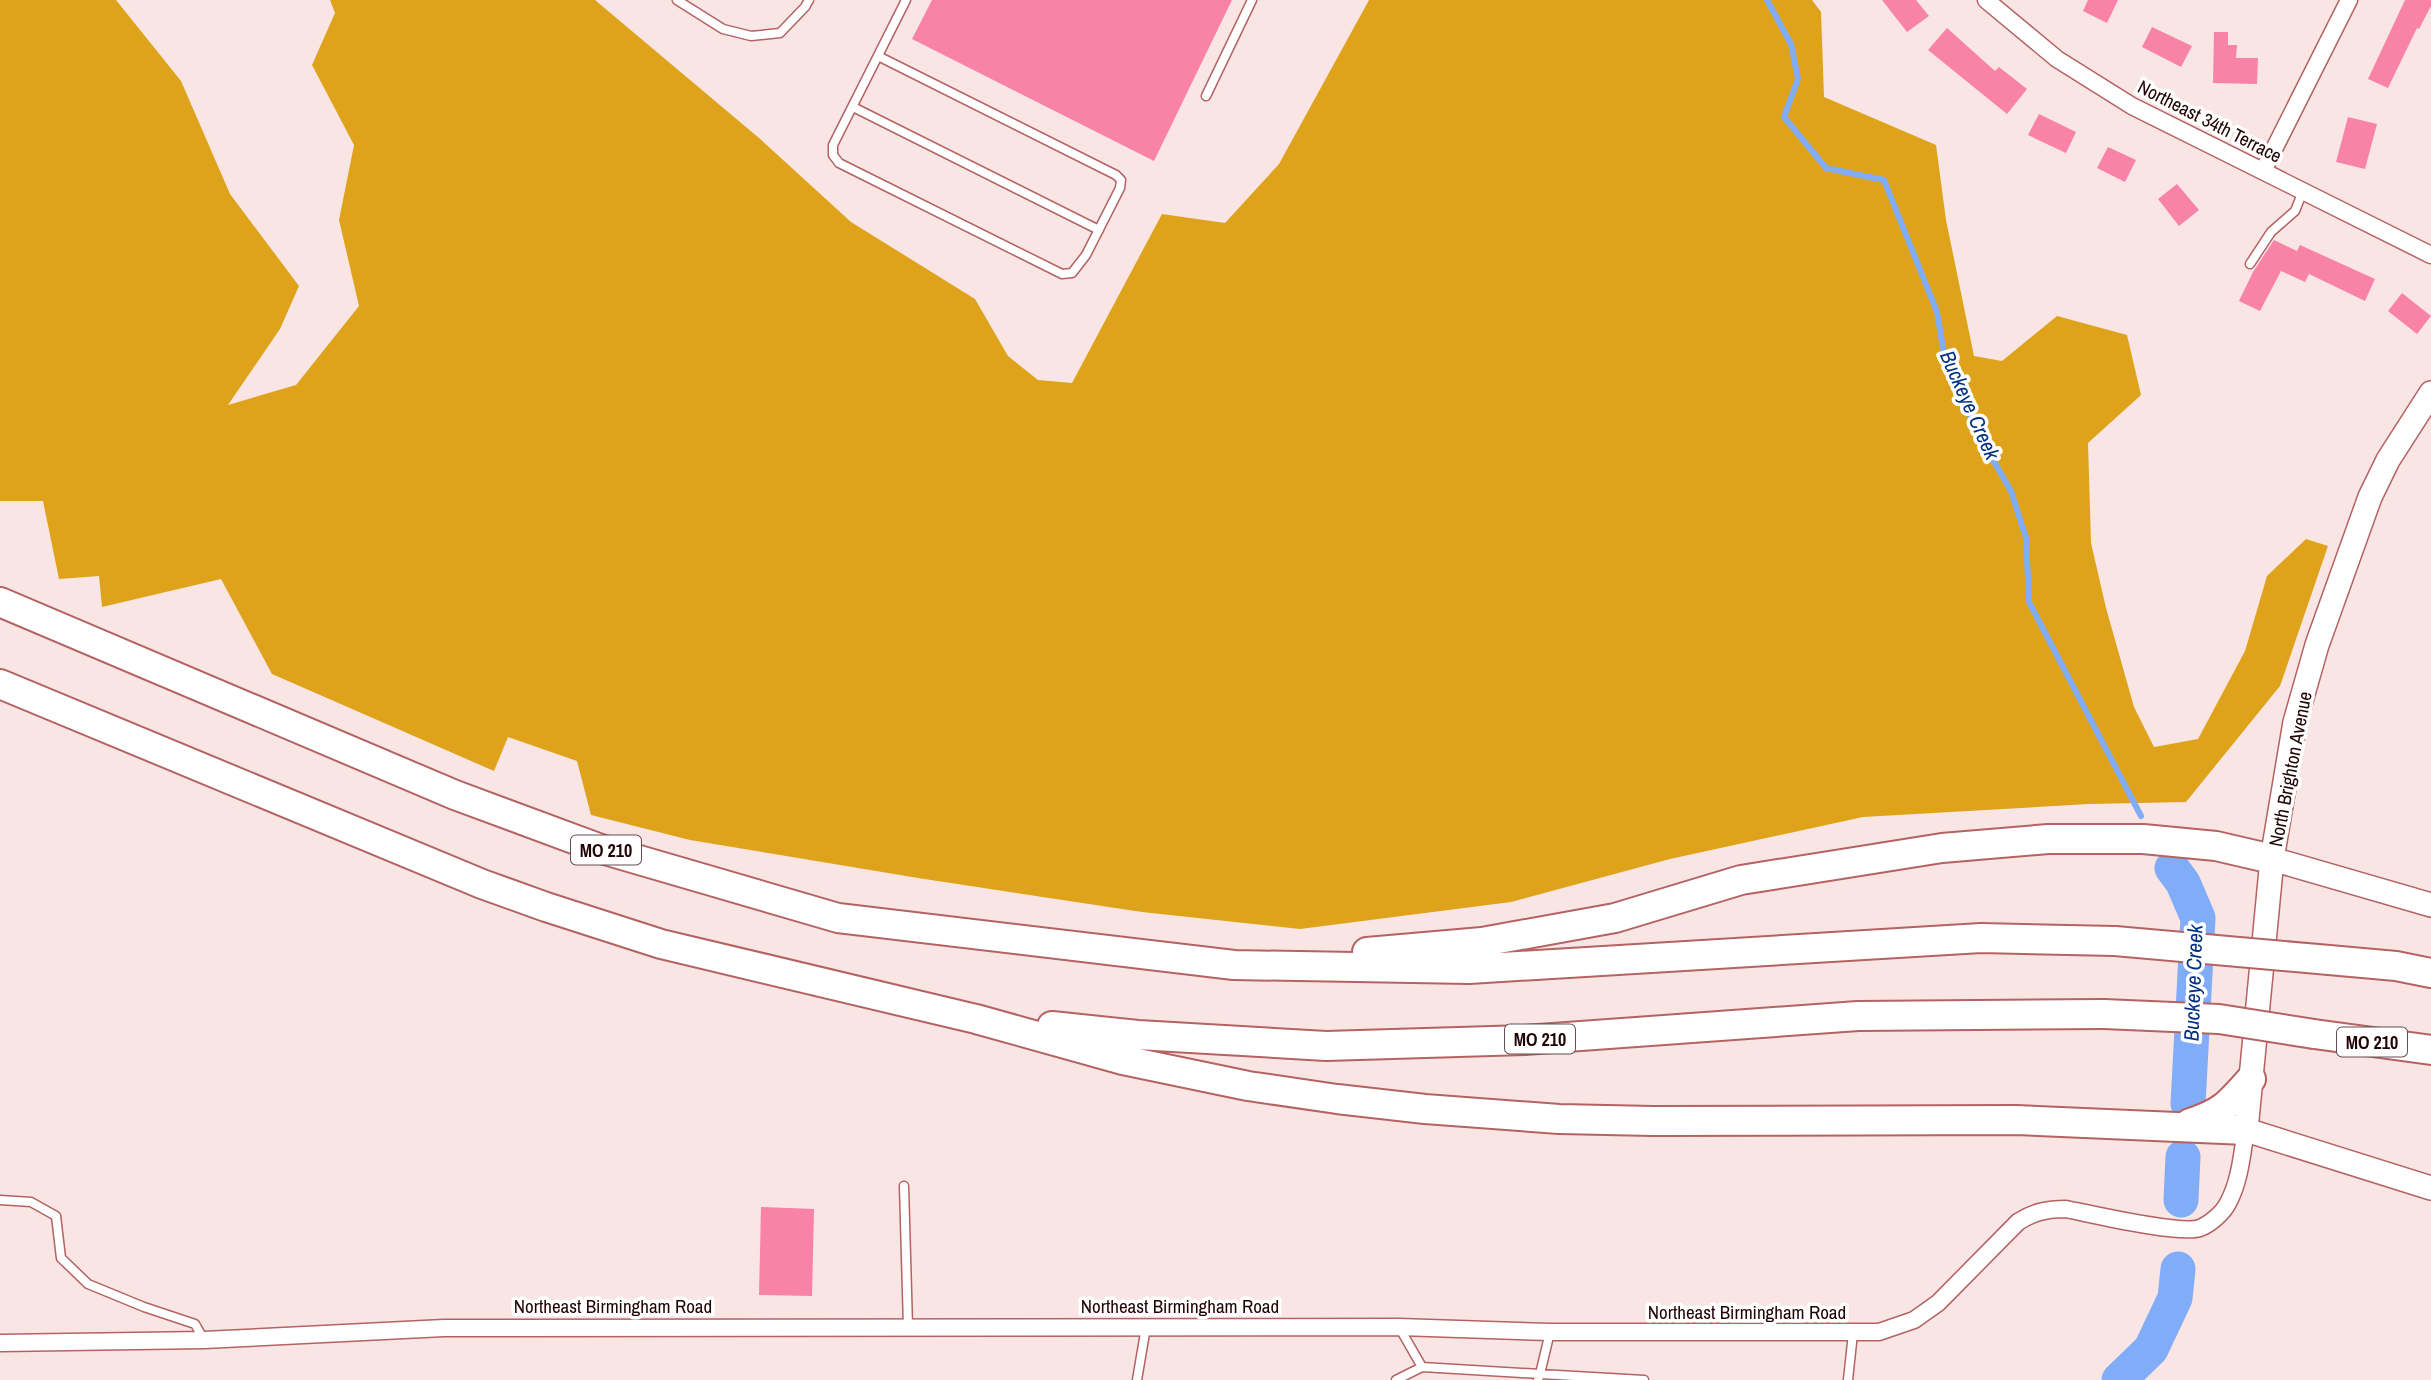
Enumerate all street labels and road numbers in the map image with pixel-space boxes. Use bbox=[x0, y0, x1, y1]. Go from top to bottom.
street label: Northeast 34th Terrace bbox=[2134, 74, 2286, 168]
street label: North Brighton Avenue bbox=[2262, 689, 2318, 849]
road number: MO 210 bbox=[571, 836, 641, 864]
road number: MO 210 bbox=[1505, 1024, 1575, 1054]
road number: MO 210 bbox=[2337, 1028, 2407, 1056]
street label: Northeast Birmingham Road bbox=[514, 1293, 712, 1319]
street label: Northeast Birmingham Road bbox=[1081, 1293, 1279, 1319]
street label: Northeast Birmingham Road bbox=[1648, 1299, 1846, 1325]

